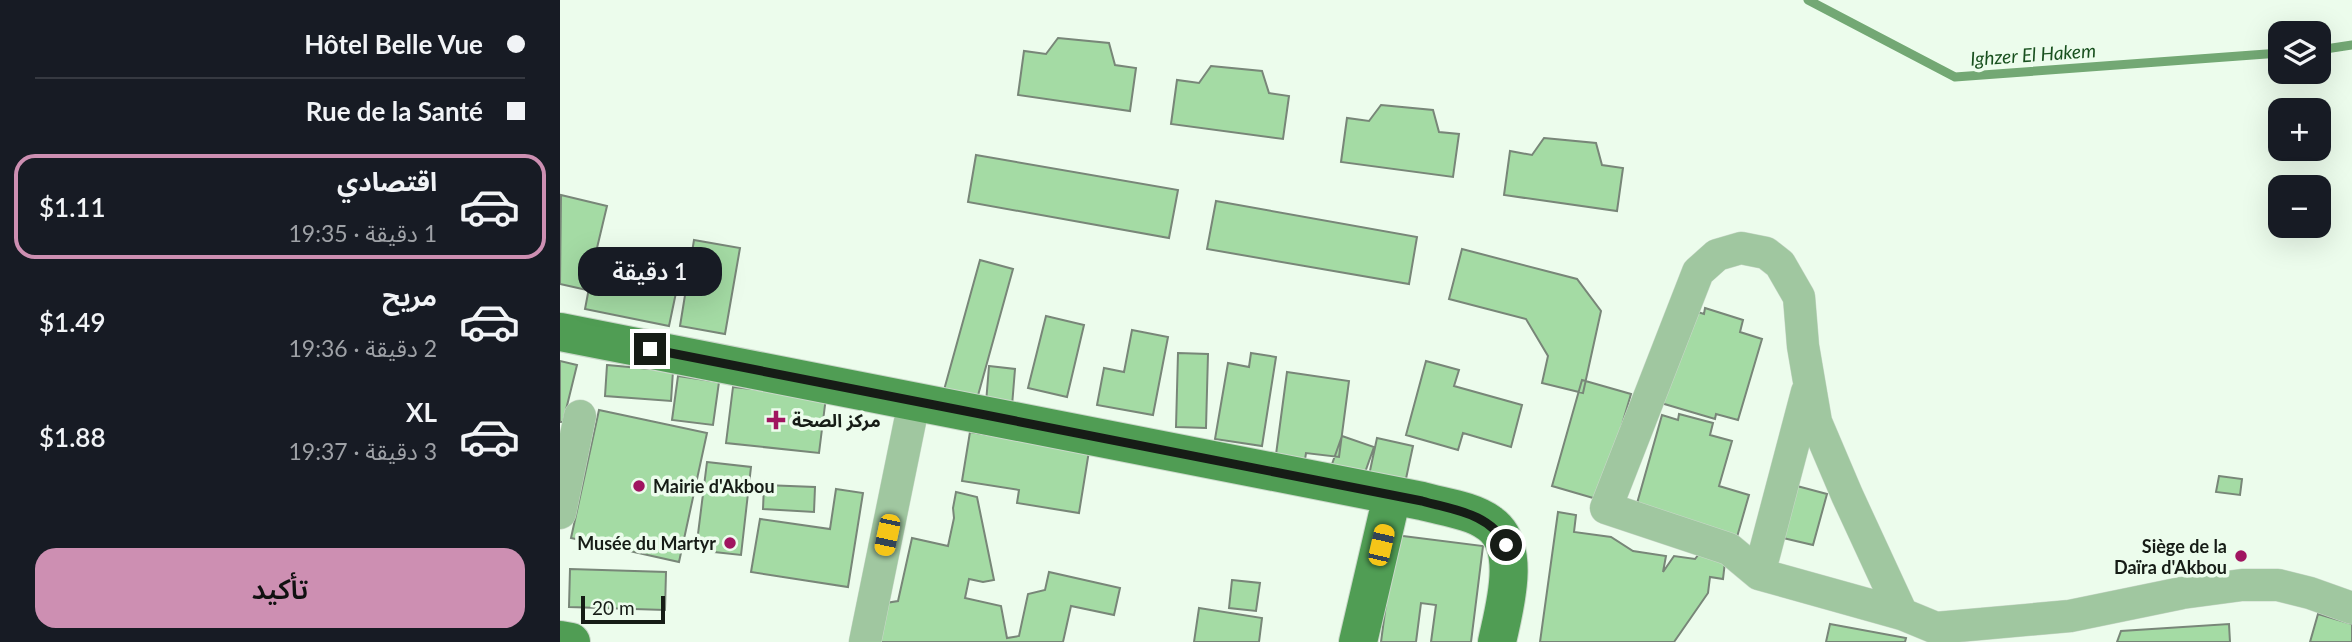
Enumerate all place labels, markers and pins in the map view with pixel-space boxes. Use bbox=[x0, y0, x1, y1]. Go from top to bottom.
place label: مركز الصحة bbox=[792, 409, 881, 432]
marker: مركز الصحة bbox=[766, 410, 786, 430]
place label: Mairie d'Akbou bbox=[653, 475, 775, 497]
marker: Mairie d'Akbou bbox=[631, 478, 647, 494]
place label: Musée du Martyr bbox=[577, 532, 716, 554]
marker: Musée du Martyr bbox=[722, 535, 738, 551]
place label: Siège de la Daïra d'Akbou bbox=[2114, 535, 2227, 578]
marker: Siège de la Daïra d'Akbou bbox=[2233, 548, 2249, 564]

